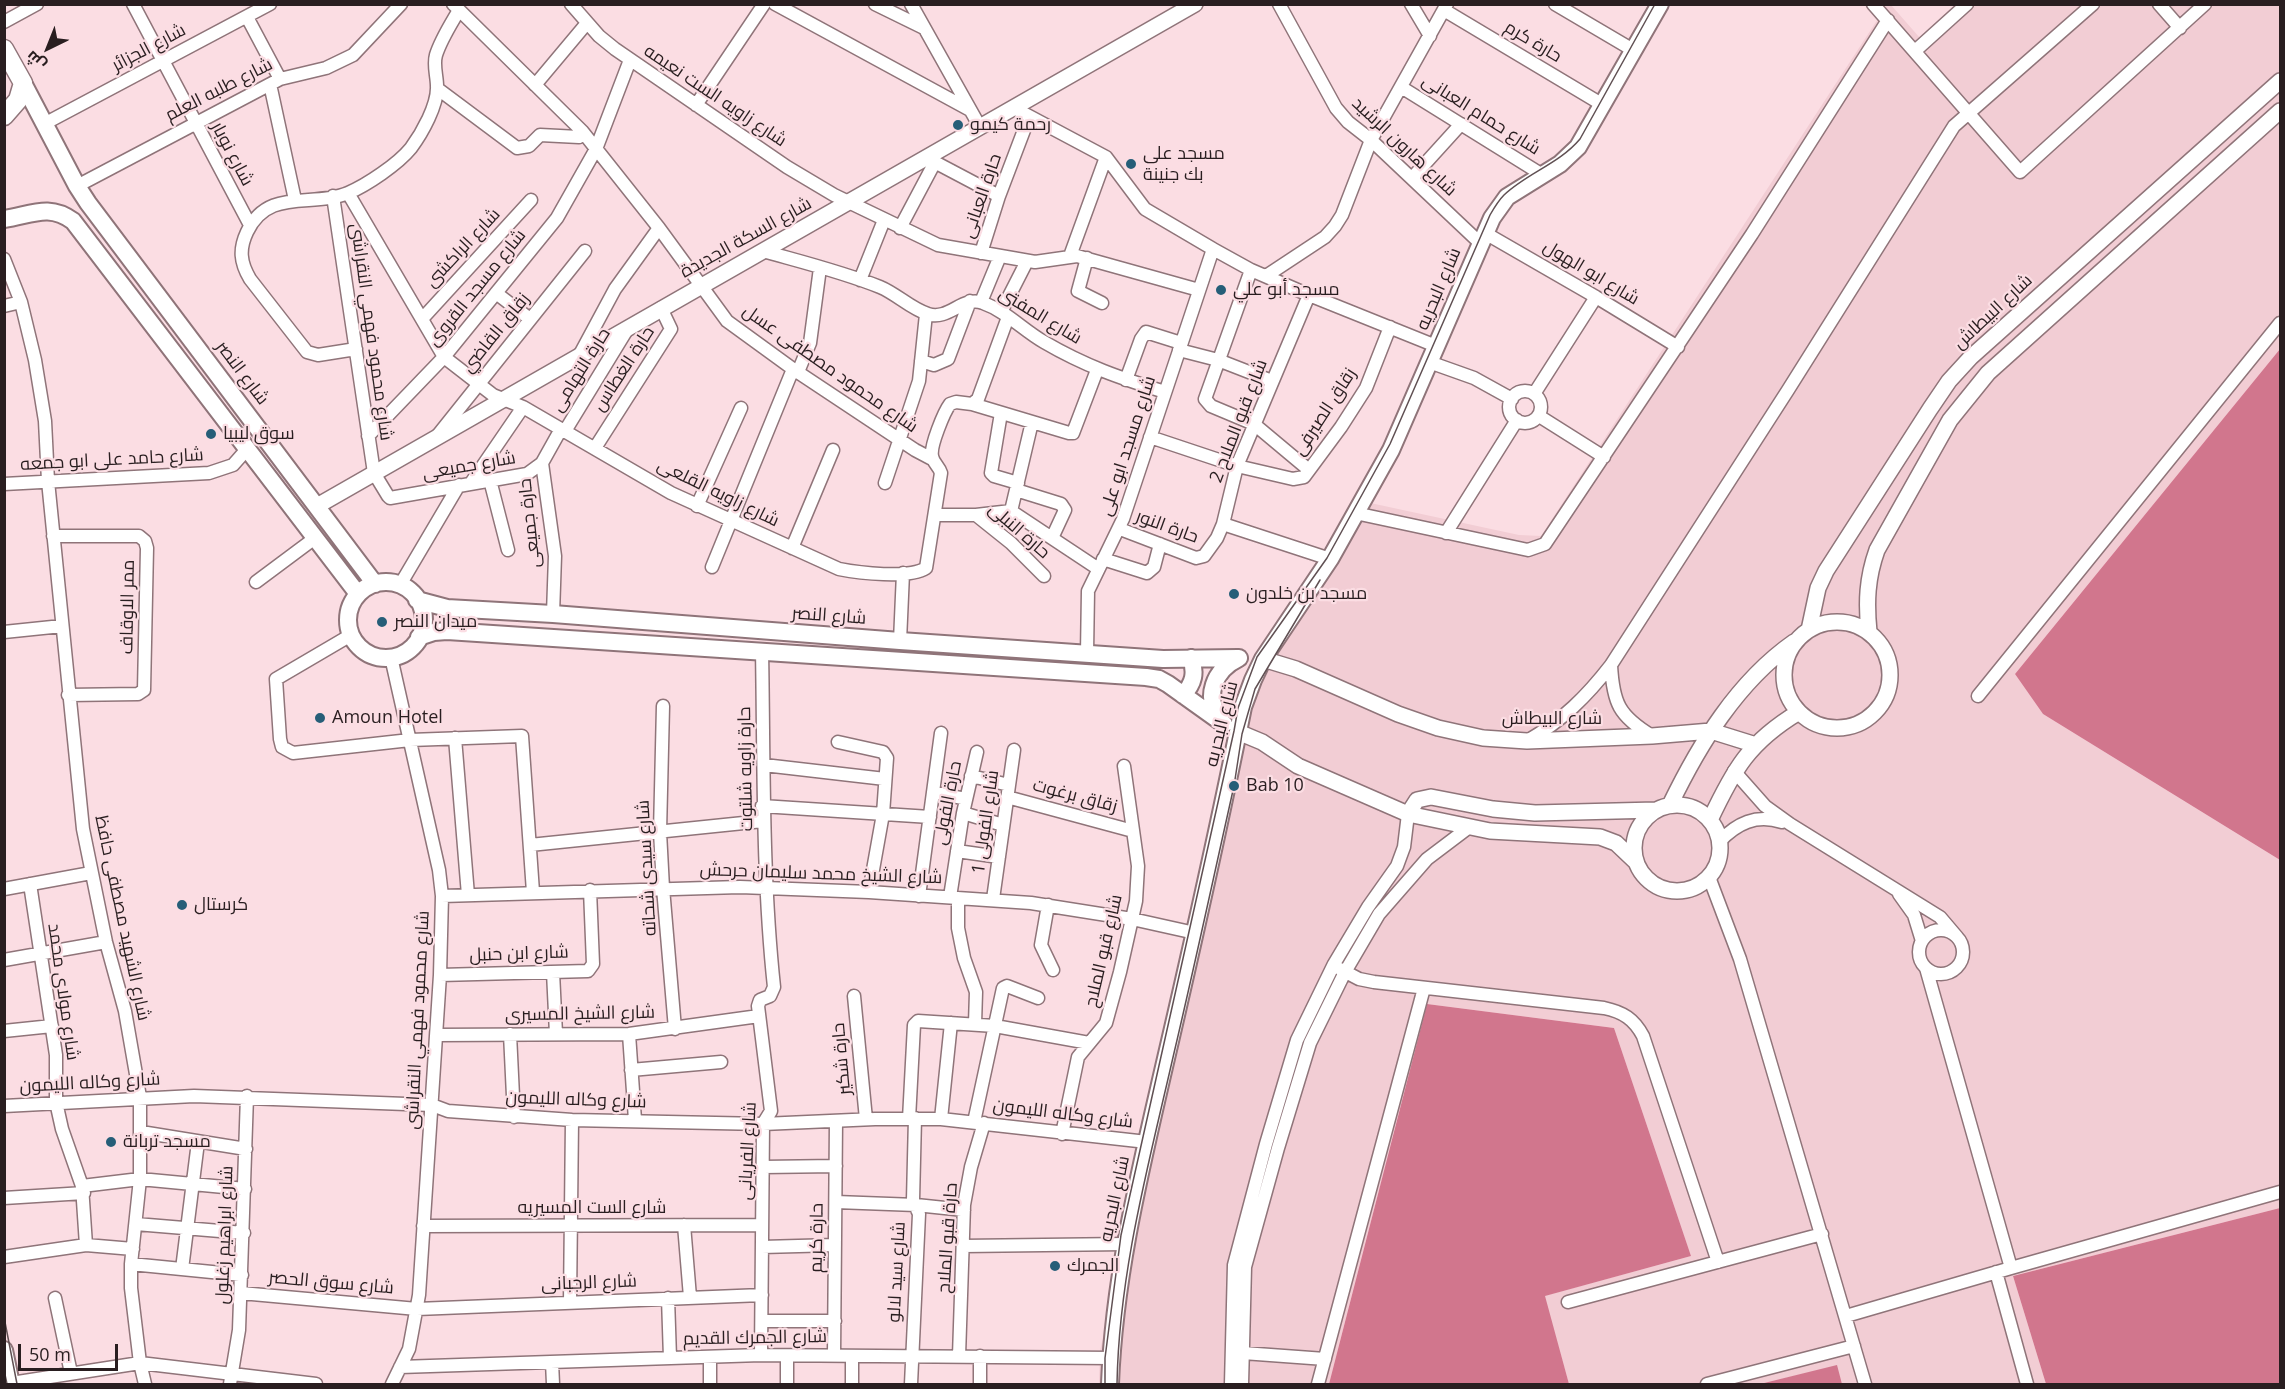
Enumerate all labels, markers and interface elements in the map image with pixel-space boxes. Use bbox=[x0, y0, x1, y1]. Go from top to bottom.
street label: حارة كرم bbox=[1500, 16, 1566, 68]
north arrow bbox=[18, 18, 78, 78]
street label: شارع الجزائر bbox=[108, 20, 190, 76]
street label: شارع زاويه الست نعيمه bbox=[640, 40, 790, 152]
text: ش bbox=[21, 46, 51, 76]
street label: شارع طلبه العلم bbox=[162, 54, 276, 126]
street label: شارع حمام العبانى bbox=[1418, 70, 1544, 160]
street label: شارع هارون الرشيد bbox=[1347, 93, 1461, 201]
place label: رحمة كيمو bbox=[970, 114, 1051, 136]
street label: شارع نوبار bbox=[206, 118, 258, 190]
marker: رحمة كيمو bbox=[951, 118, 965, 132]
place label: مسجد على بك جنينة bbox=[1143, 143, 1225, 186]
street label: حارة العبانى bbox=[957, 151, 1007, 241]
marker: مسجد على بك جنينة bbox=[1124, 157, 1138, 171]
street label: شارع السكة الجديدة bbox=[676, 193, 816, 283]
street label: شارع الراكشى bbox=[421, 204, 505, 292]
street label: شارع محمود فهمي النقراشى bbox=[345, 222, 397, 442]
street label: شارع مسجد القروى bbox=[423, 225, 531, 351]
street label: شارع ابو الهول bbox=[1539, 236, 1643, 310]
street label: شارع البحريه bbox=[1412, 244, 1466, 334]
street label: شارع البيطاش bbox=[1949, 270, 2037, 354]
place label: مسجد أبو علي bbox=[1233, 279, 1340, 301]
street label: شارع المفتى bbox=[995, 283, 1085, 349]
marker: مسجد أبو علي bbox=[1214, 283, 1228, 297]
street label: زقاق القاضي bbox=[457, 289, 535, 377]
street label: شارع محمود مصطفى عسل bbox=[738, 300, 922, 438]
street label: حارة الغطاس bbox=[589, 322, 659, 416]
street label: حارة التهامى bbox=[547, 324, 615, 416]
street label: شارع النصر bbox=[211, 337, 273, 409]
street label: شارع قبو الملاح 2 bbox=[1206, 356, 1272, 486]
street label: زقاق الصيرفى bbox=[1289, 364, 1361, 460]
street label: شارع مسجد ابو على bbox=[1095, 373, 1161, 519]
place label: سوق ليبيا bbox=[223, 423, 295, 445]
marker: سوق ليبيا bbox=[204, 427, 218, 441]
street label: شارع حامد على ابو جمعه bbox=[20, 444, 204, 476]
street label: شارع جميعى bbox=[421, 447, 517, 485]
street label: شارع زاويه القلعى bbox=[653, 454, 783, 532]
street label: حارة جميعى bbox=[515, 477, 545, 569]
street label: حارة النبلى bbox=[984, 498, 1054, 564]
street label: حارة النور bbox=[1133, 506, 1201, 548]
street label: ممر الاوقاف bbox=[116, 559, 140, 655]
place label: مسجد بن خلدون bbox=[1246, 583, 1367, 605]
marker: مسجد بن خلدون bbox=[1227, 587, 1241, 601]
street label: شارع النصر bbox=[791, 603, 867, 629]
place label: ميدان النصر bbox=[394, 611, 477, 633]
marker: ميدان النصر bbox=[375, 615, 389, 629]
street label: شارع البحريه bbox=[1201, 679, 1243, 769]
street label: حارة زاويه شلتوت bbox=[734, 706, 758, 832]
place label: Amoun Hotel bbox=[332, 707, 443, 729]
street label: شارع البيطاش bbox=[1502, 708, 1602, 730]
marker: Amoun Hotel bbox=[313, 711, 327, 725]
street label: حارة الفولى bbox=[929, 759, 967, 847]
street label: شارع الفولى 1 bbox=[968, 769, 1004, 875]
street label: زقاق برغوت bbox=[1030, 774, 1120, 818]
place label: Bab 10 bbox=[1246, 775, 1304, 797]
marker: Bab 10 bbox=[1227, 779, 1241, 793]
street label: شارع سيدى شحاته bbox=[633, 799, 661, 937]
street label: شارع الشهيد مصطفى حافظ bbox=[90, 813, 154, 1023]
street label: شارع الشيخ محمد سليمان حرحش bbox=[699, 859, 943, 889]
street label: شارع قبو الملاح bbox=[1081, 892, 1127, 1010]
place label: كرستال bbox=[194, 894, 248, 916]
marker: كرستال bbox=[175, 898, 189, 912]
street label: شارع محمود فهمي النقراشى bbox=[401, 910, 435, 1130]
street label: شارع مولاى محمد bbox=[43, 922, 83, 1062]
street label: شارع ابن حنبل bbox=[469, 941, 569, 967]
street label: شارع الشيخ المسيرى bbox=[505, 1002, 655, 1026]
street label: حارة شكير bbox=[828, 1022, 856, 1096]
street label: شارع وكاله الليمون bbox=[19, 1069, 161, 1097]
street label: شارع وكاله الليمون bbox=[505, 1087, 647, 1113]
street label: شارع وكاله الليمون bbox=[992, 1095, 1134, 1133]
street label: شارع الفريانى bbox=[735, 1101, 761, 1201]
place label: مسجد تربانة bbox=[123, 1131, 211, 1153]
marker: مسجد تربانة bbox=[104, 1135, 118, 1149]
street label: شارع البحريه bbox=[1095, 1154, 1135, 1244]
street label: شارع ابراهيم زغلول bbox=[212, 1165, 238, 1305]
street label: حارة قبو الملاح bbox=[933, 1182, 963, 1294]
street label: شارع الست المسيريه bbox=[518, 1197, 666, 1219]
street label: حارة كريم bbox=[806, 1203, 828, 1273]
street label: شارع سيد لالو bbox=[884, 1221, 910, 1323]
place label: الجمرك bbox=[1067, 1255, 1119, 1277]
marker: الجمرك bbox=[1048, 1259, 1062, 1273]
street label: شارع سوق الحصر bbox=[267, 1267, 395, 1299]
street label: شارع الرجبانى bbox=[541, 1271, 637, 1295]
street label: شارع الجمرك القديم bbox=[683, 1326, 827, 1350]
scale bar bbox=[21, 1332, 122, 1370]
text: 50 m bbox=[29, 1342, 71, 1366]

